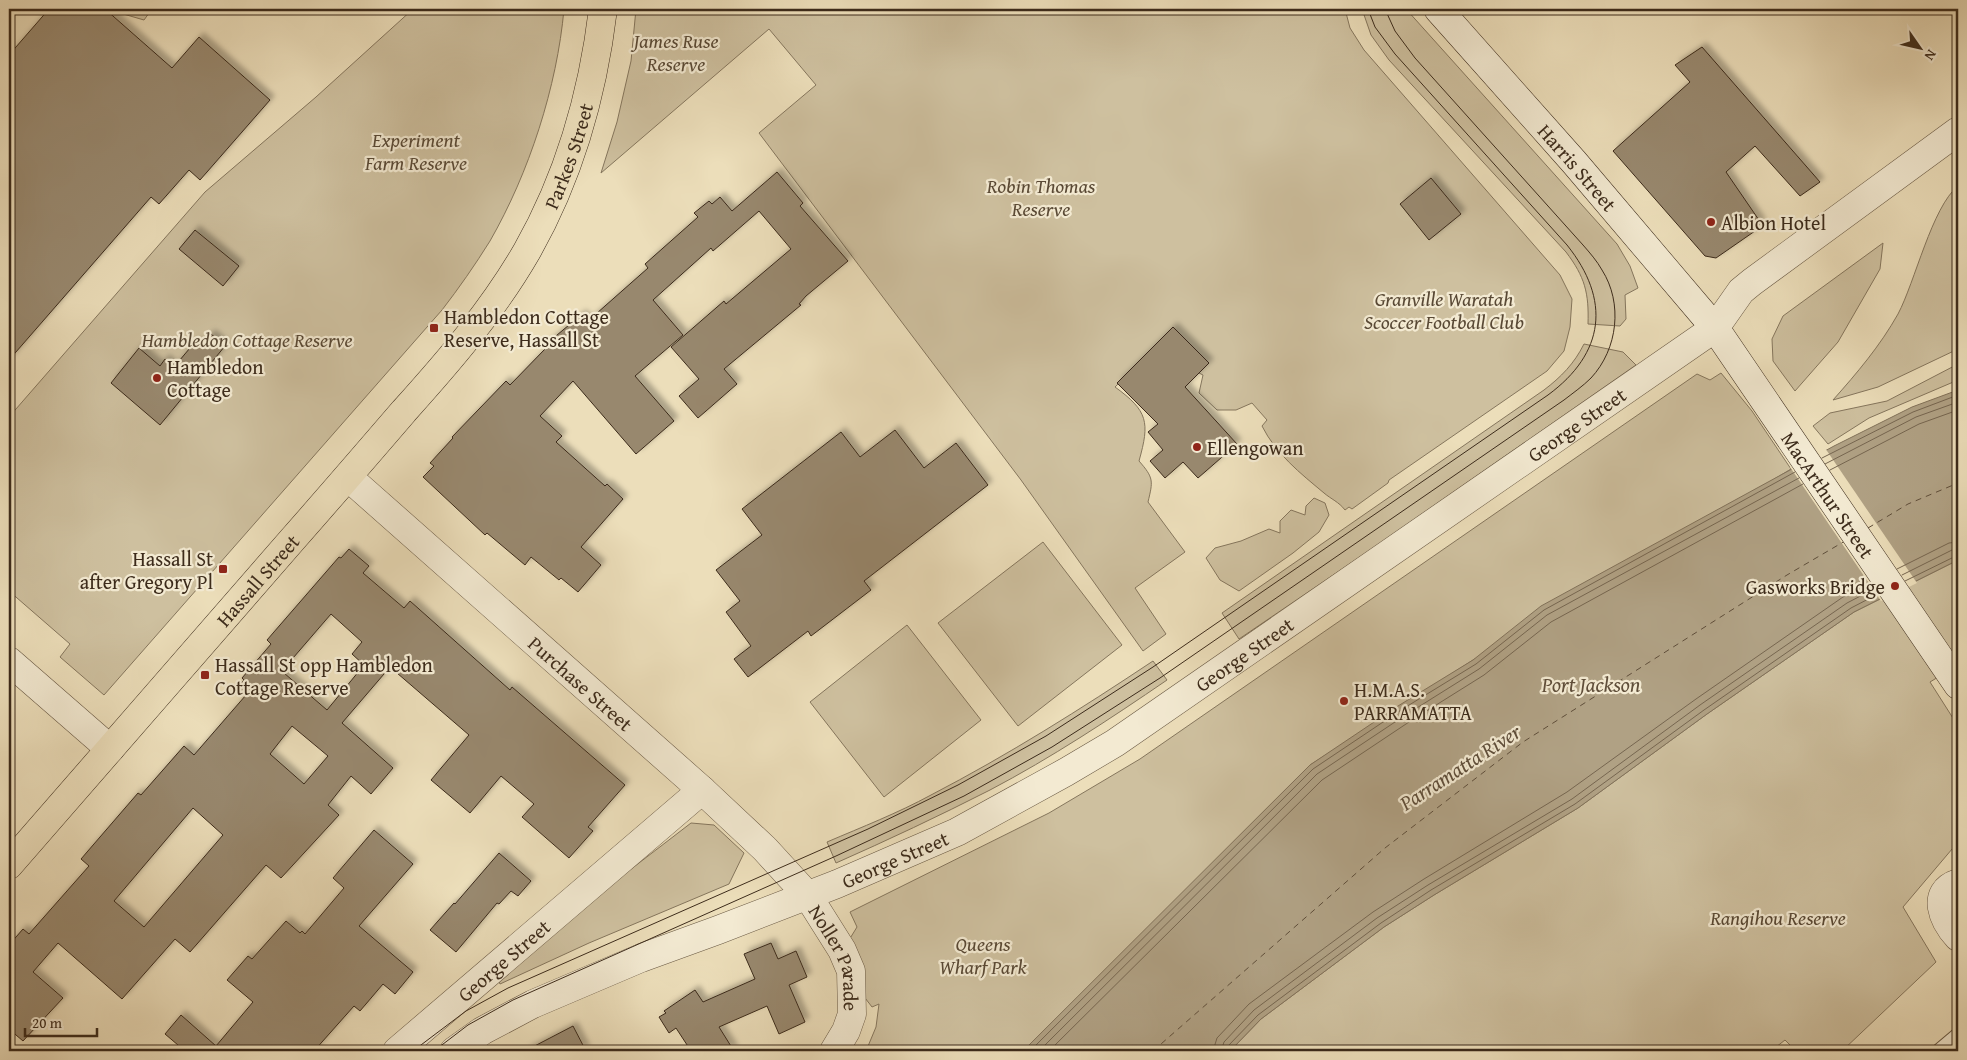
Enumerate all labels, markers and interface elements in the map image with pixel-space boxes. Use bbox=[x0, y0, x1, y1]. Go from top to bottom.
north arrow bbox=[1894, 22, 1944, 72]
park label: James Ruse Reserve bbox=[630, 26, 719, 78]
text: N bbox=[1920, 46, 1942, 65]
street label: Parkes Street bbox=[536, 100, 600, 213]
street label: Harris Street bbox=[1532, 117, 1624, 217]
park label: Experiment Farm Reserve bbox=[364, 125, 467, 177]
park label: Robin Thomas Reserve bbox=[986, 171, 1096, 223]
place label: Albion Hotel bbox=[1721, 208, 1826, 237]
marker: Albion Hotel bbox=[1705, 216, 1717, 228]
park label: Granville Waratah Scoccer Football Club bbox=[1364, 284, 1524, 336]
place label: Hambledon Cottage Reserve, Hassall St bbox=[444, 302, 609, 354]
marker: Hambledon Cottage Reserve, Hassall St bbox=[428, 322, 440, 334]
park label: Hambledon Cottage Reserve bbox=[141, 325, 353, 354]
place label: Hambledon Cottage bbox=[167, 352, 264, 404]
marker: Hambledon Cottage bbox=[151, 372, 163, 384]
street label: George Street bbox=[1521, 380, 1631, 468]
street label: MacArthur Street bbox=[1775, 425, 1882, 564]
place label: Ellengowan bbox=[1207, 433, 1303, 462]
marker: Ellengowan bbox=[1191, 441, 1203, 453]
street label: Hassall Street bbox=[209, 527, 306, 632]
place label: Hassall St after Gregory Pl bbox=[80, 544, 213, 596]
marker: Hassall St after Gregory Pl bbox=[217, 563, 229, 575]
place label: Gasworks Bridge bbox=[1746, 572, 1885, 601]
marker: Gasworks Bridge bbox=[1889, 580, 1901, 592]
street label: George Street bbox=[1189, 609, 1299, 698]
street label: Purchase Street bbox=[522, 629, 640, 737]
place label: Hassall St opp Hambledon Cottage Reserve bbox=[215, 650, 433, 702]
marker: Hassall St opp Hambledon Cottage Reserve bbox=[199, 669, 211, 681]
water label: Port Jackson bbox=[1541, 669, 1641, 700]
place label: H.M.A.S. PARRAMATTA bbox=[1354, 675, 1472, 727]
marker: H.M.A.S. PARRAMATTA bbox=[1338, 695, 1350, 707]
water label: Parramatta River bbox=[1392, 715, 1528, 818]
street label: George Street bbox=[837, 823, 953, 895]
street label: Noller Parade bbox=[802, 899, 866, 1011]
park label: Rangihou Reserve bbox=[1709, 903, 1846, 932]
street label: George Street bbox=[451, 912, 556, 1008]
park label: Queens Wharf Park bbox=[939, 929, 1028, 981]
scale bar bbox=[25, 1005, 98, 1037]
text: 20 m bbox=[32, 1012, 63, 1033]

